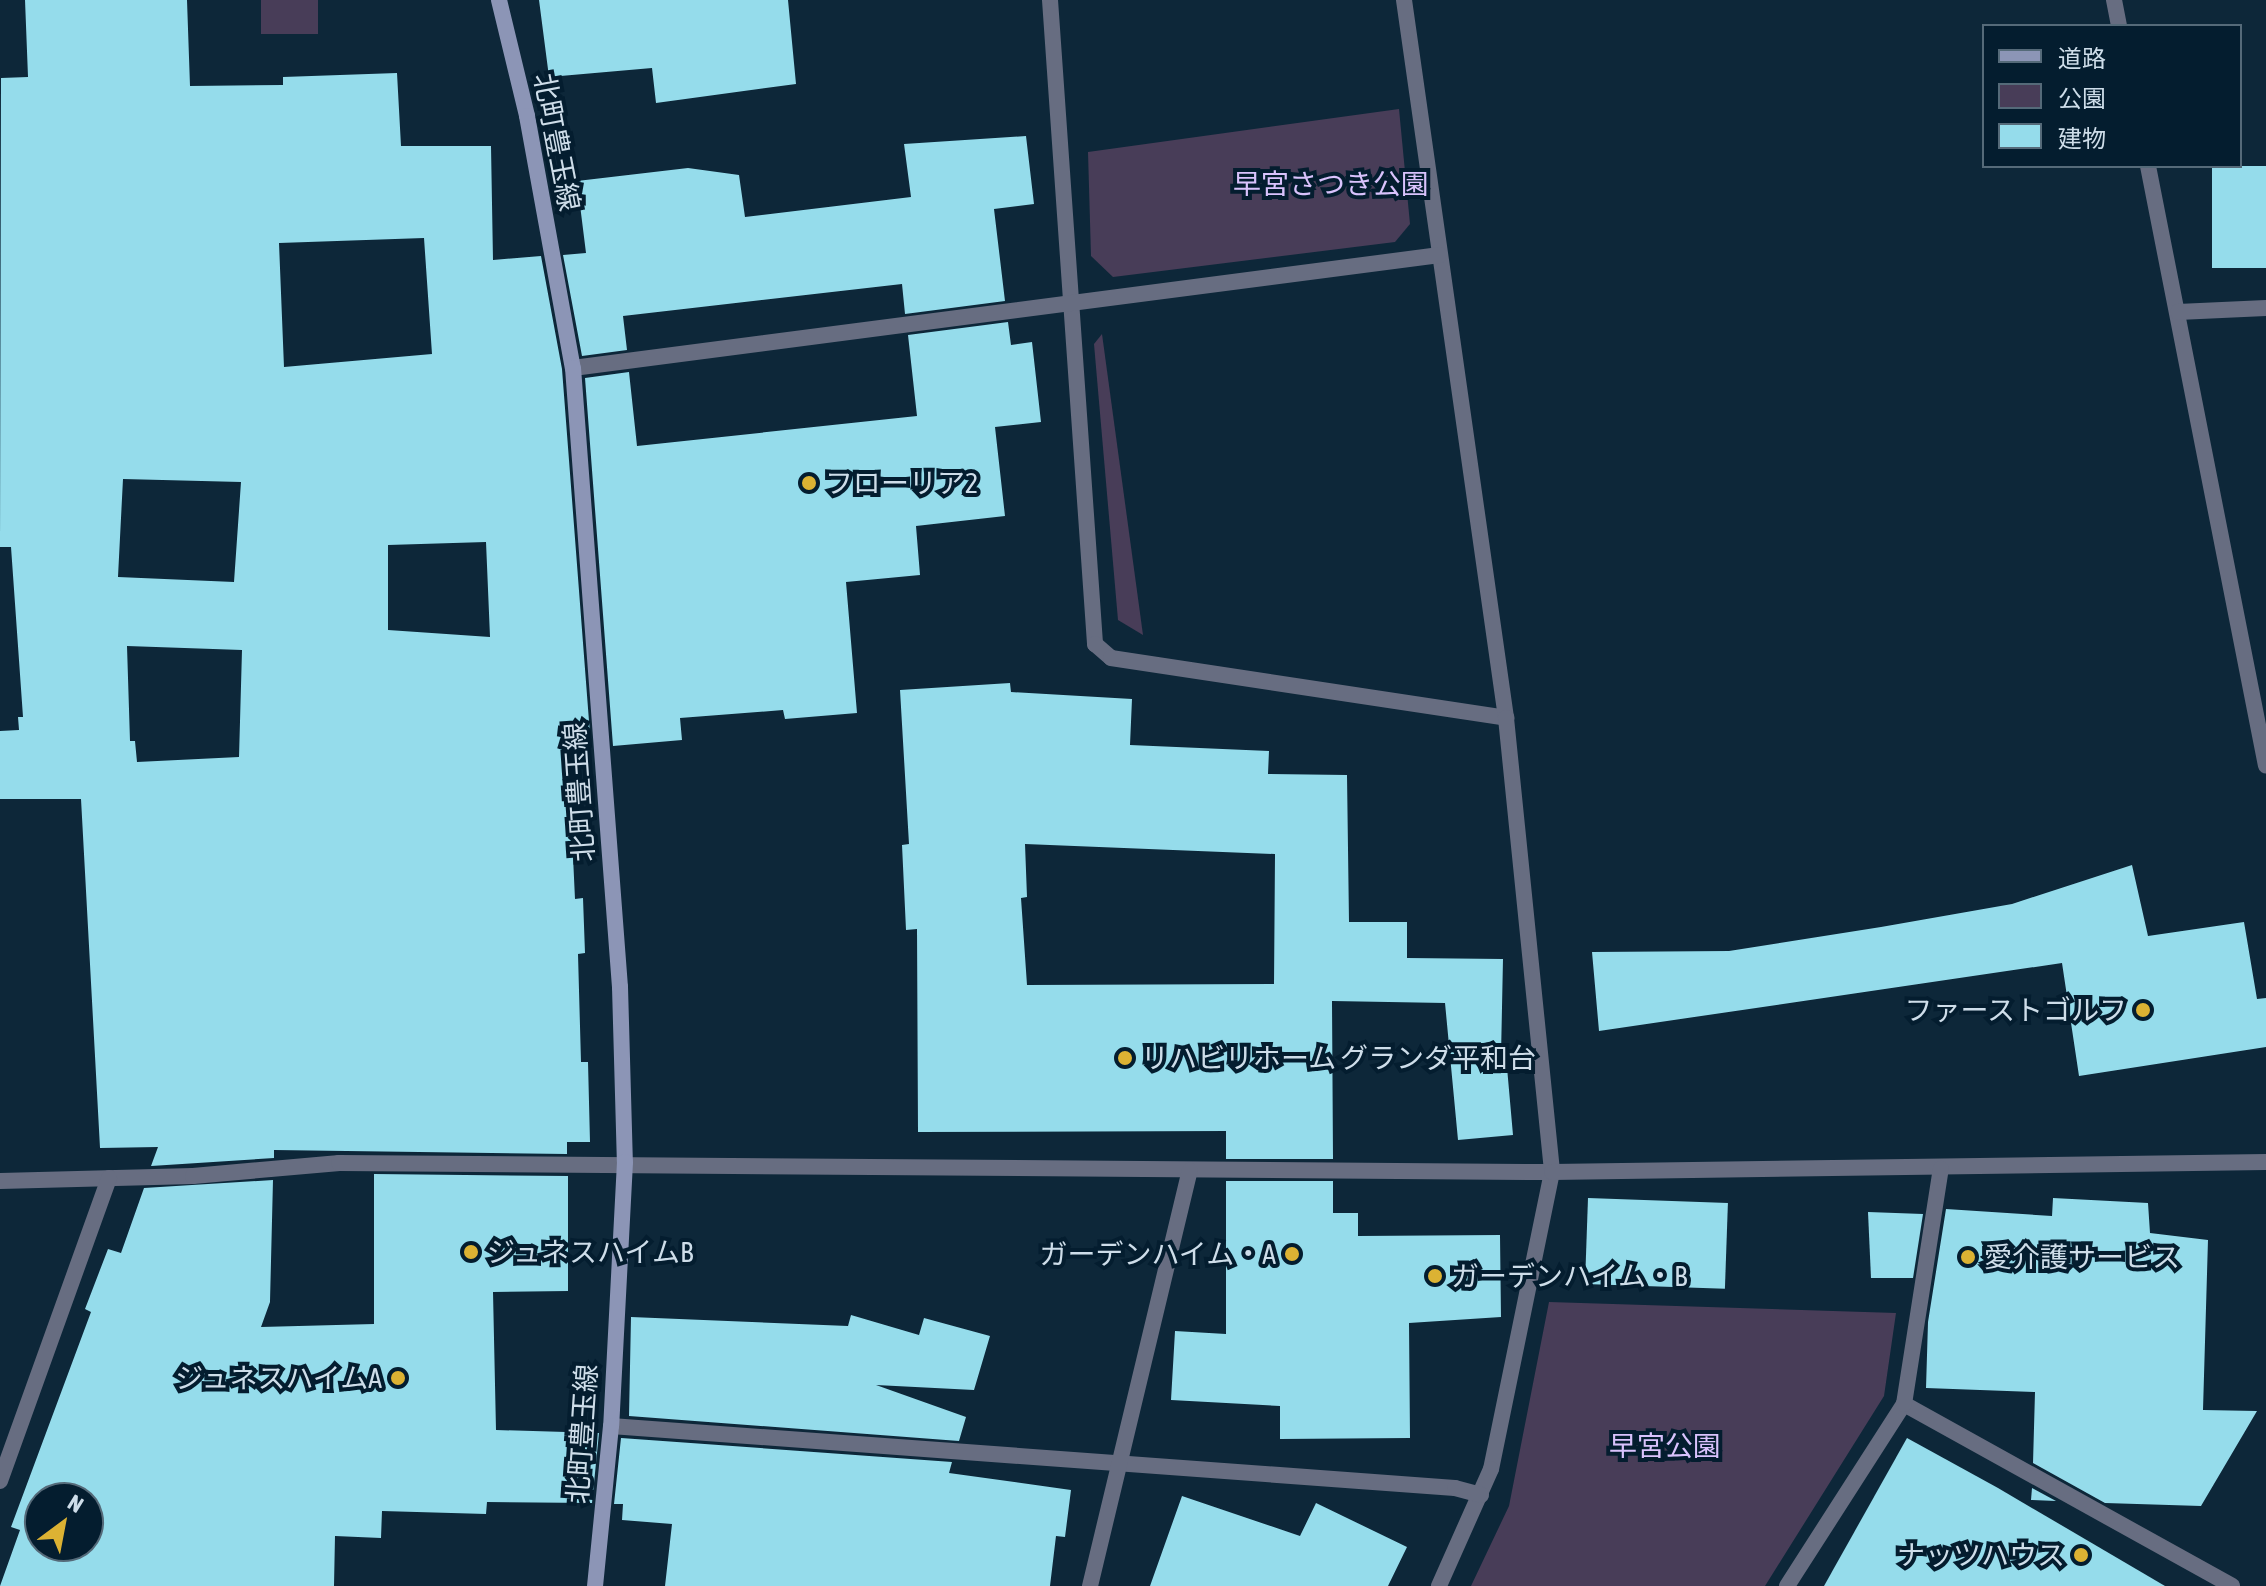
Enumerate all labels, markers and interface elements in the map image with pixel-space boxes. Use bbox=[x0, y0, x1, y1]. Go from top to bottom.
legend bbox=[1982, 24, 2242, 168]
text: 道路 bbox=[2058, 45, 2106, 72]
street label: 北町豊玉線 bbox=[527, 70, 587, 214]
text: 公園 bbox=[2058, 85, 2106, 112]
text: 建物 bbox=[2058, 125, 2106, 152]
park label: 早宮さつき公園 bbox=[1233, 167, 1429, 201]
place label: フローリア2 bbox=[825, 466, 978, 500]
marker: フローリア2 bbox=[800, 474, 818, 492]
street label: 北町豊玉線 bbox=[557, 721, 601, 863]
place label: ファーストゴルフ bbox=[1903, 993, 2127, 1027]
marker: ファーストゴルフ bbox=[2134, 1001, 2152, 1019]
place label: リハビリホーム グランダ平和台 bbox=[1141, 1041, 1537, 1075]
marker: リハビリホーム グランダ平和台 bbox=[1116, 1049, 1134, 1067]
place label: ジュネスハイムB bbox=[487, 1235, 696, 1269]
place label: ガーデンハイム・A bbox=[1038, 1237, 1276, 1271]
place label: 愛介護サービス bbox=[1984, 1240, 2180, 1274]
marker: ジュネスハイムB bbox=[462, 1243, 480, 1261]
marker: ガーデンハイム・A bbox=[1283, 1245, 1301, 1263]
marker: 愛介護サービス bbox=[1959, 1248, 1977, 1266]
place label: ガーデンハイム・B bbox=[1451, 1259, 1688, 1293]
marker: ガーデンハイム・B bbox=[1426, 1267, 1444, 1285]
place label: ジュネスハイムA bbox=[172, 1361, 382, 1395]
street label: 北町豊玉線 bbox=[560, 1363, 604, 1505]
marker: ジュネスハイムA bbox=[389, 1369, 407, 1387]
park label: 早宮公園 bbox=[1609, 1429, 1721, 1463]
north arrow bbox=[24, 1482, 104, 1562]
text: N bbox=[63, 1489, 88, 1518]
place label: ナッツハウス bbox=[1897, 1538, 2065, 1572]
marker: ナッツハウス bbox=[2072, 1546, 2090, 1564]

